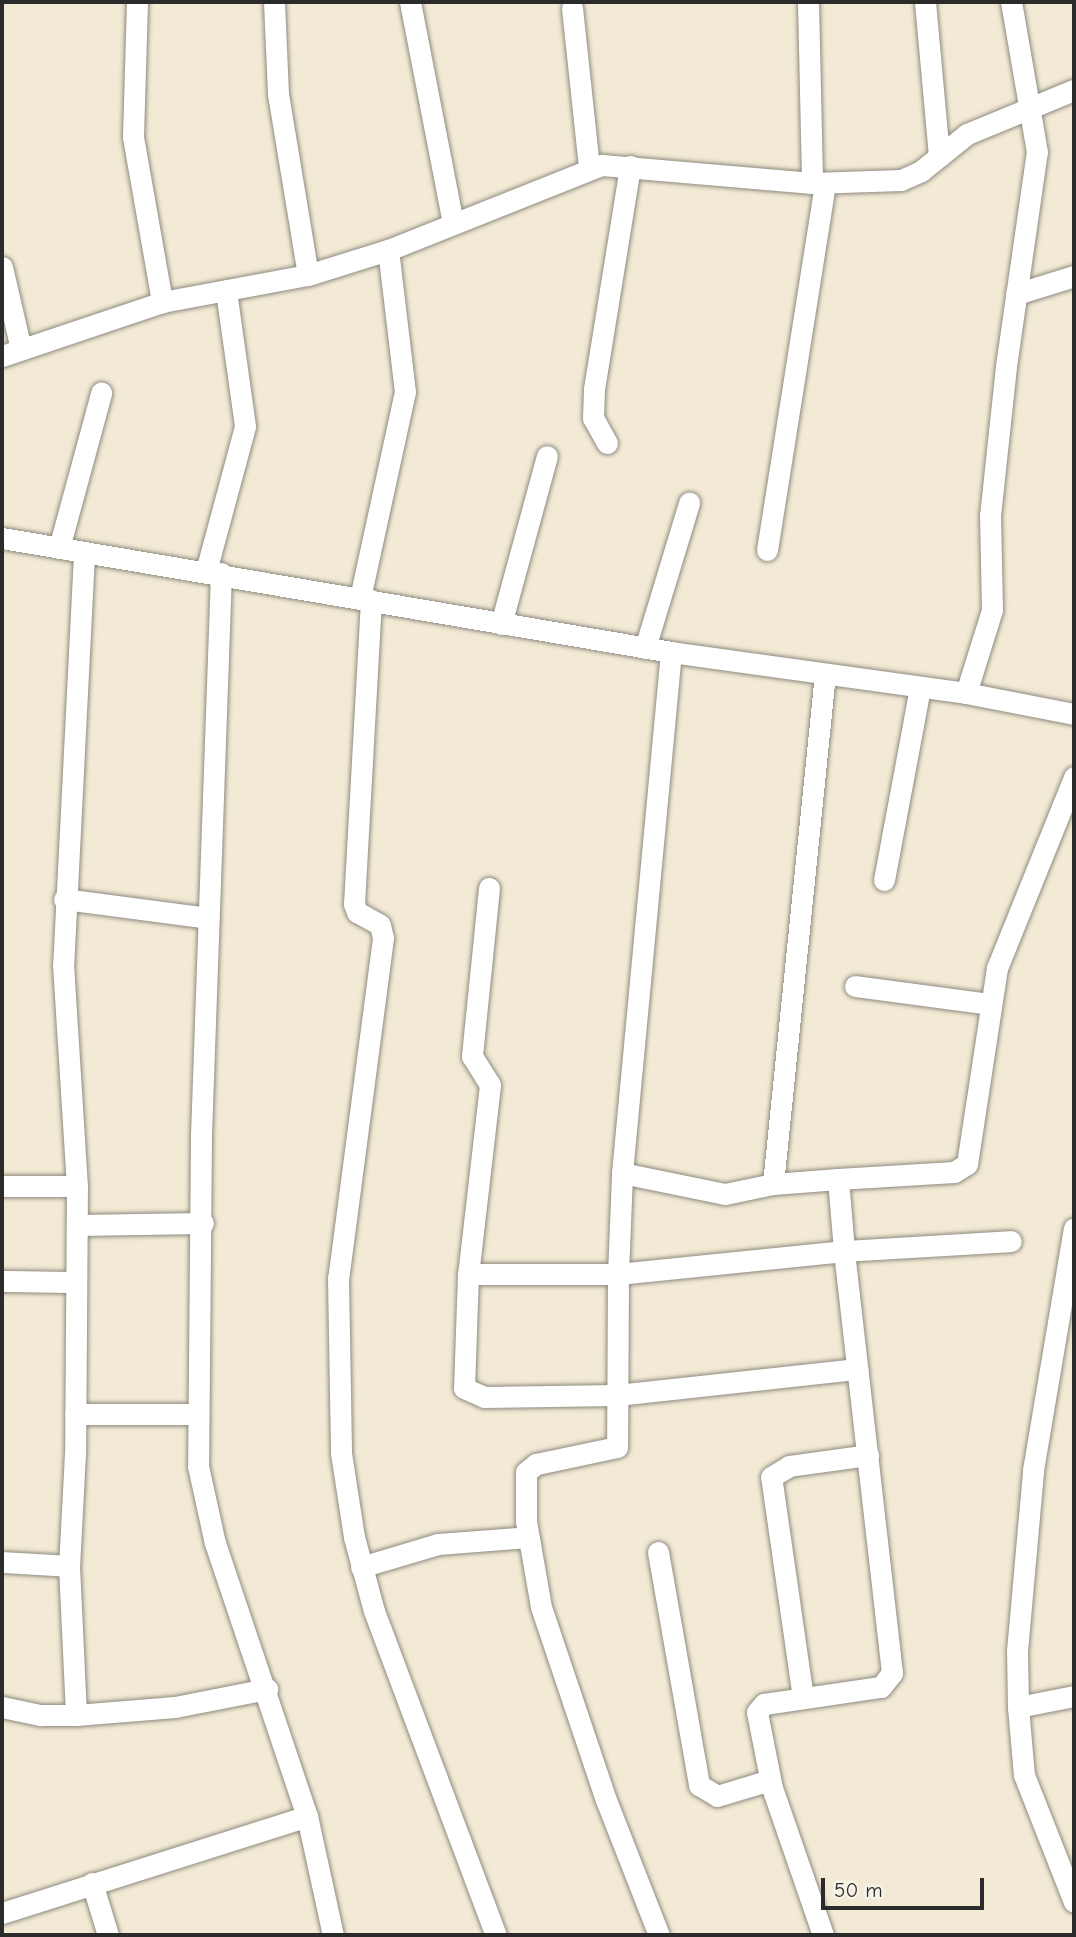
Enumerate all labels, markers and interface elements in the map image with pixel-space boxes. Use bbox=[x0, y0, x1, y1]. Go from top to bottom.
scale bar bbox=[824, 1864, 987, 1908]
text: 50 m bbox=[834, 1878, 883, 1902]

